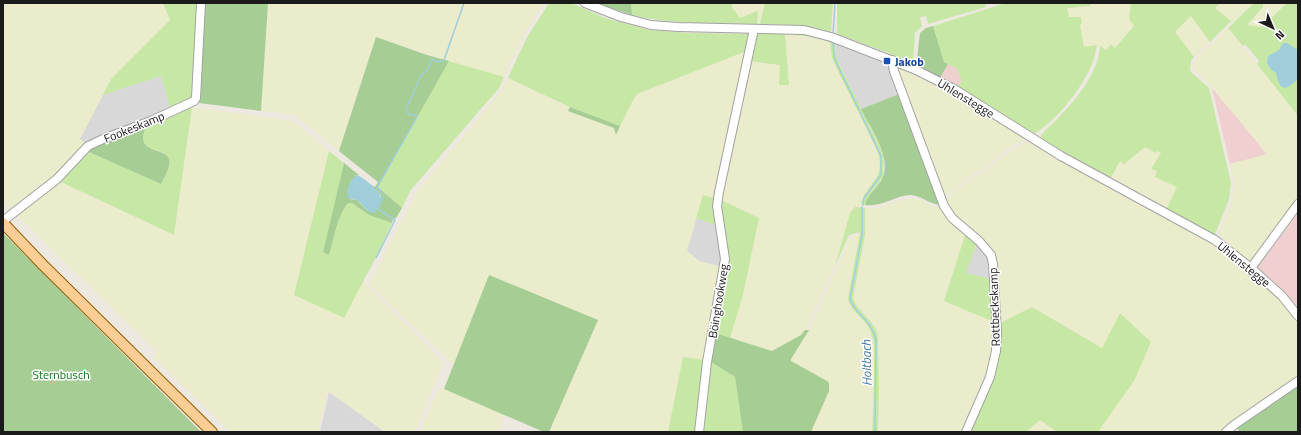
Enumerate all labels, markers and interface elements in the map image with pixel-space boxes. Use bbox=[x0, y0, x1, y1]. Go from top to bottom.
north arrow bbox=[1253, 8, 1293, 48]
text: N bbox=[1272, 27, 1288, 44]
place label: Jakob bbox=[895, 52, 924, 71]
marker: Jakob bbox=[882, 56, 892, 66]
street label: Uhlenstegge bbox=[934, 73, 998, 123]
street label: Fookeskamp bbox=[101, 106, 167, 148]
street label: Uhlenstegge bbox=[1213, 237, 1275, 291]
street label: Böinghookweg bbox=[703, 262, 733, 340]
street label: Rottbeckskamp bbox=[983, 267, 1005, 347]
water label: Holtbach bbox=[856, 339, 876, 386]
park label: Sternbusch bbox=[32, 365, 90, 384]

